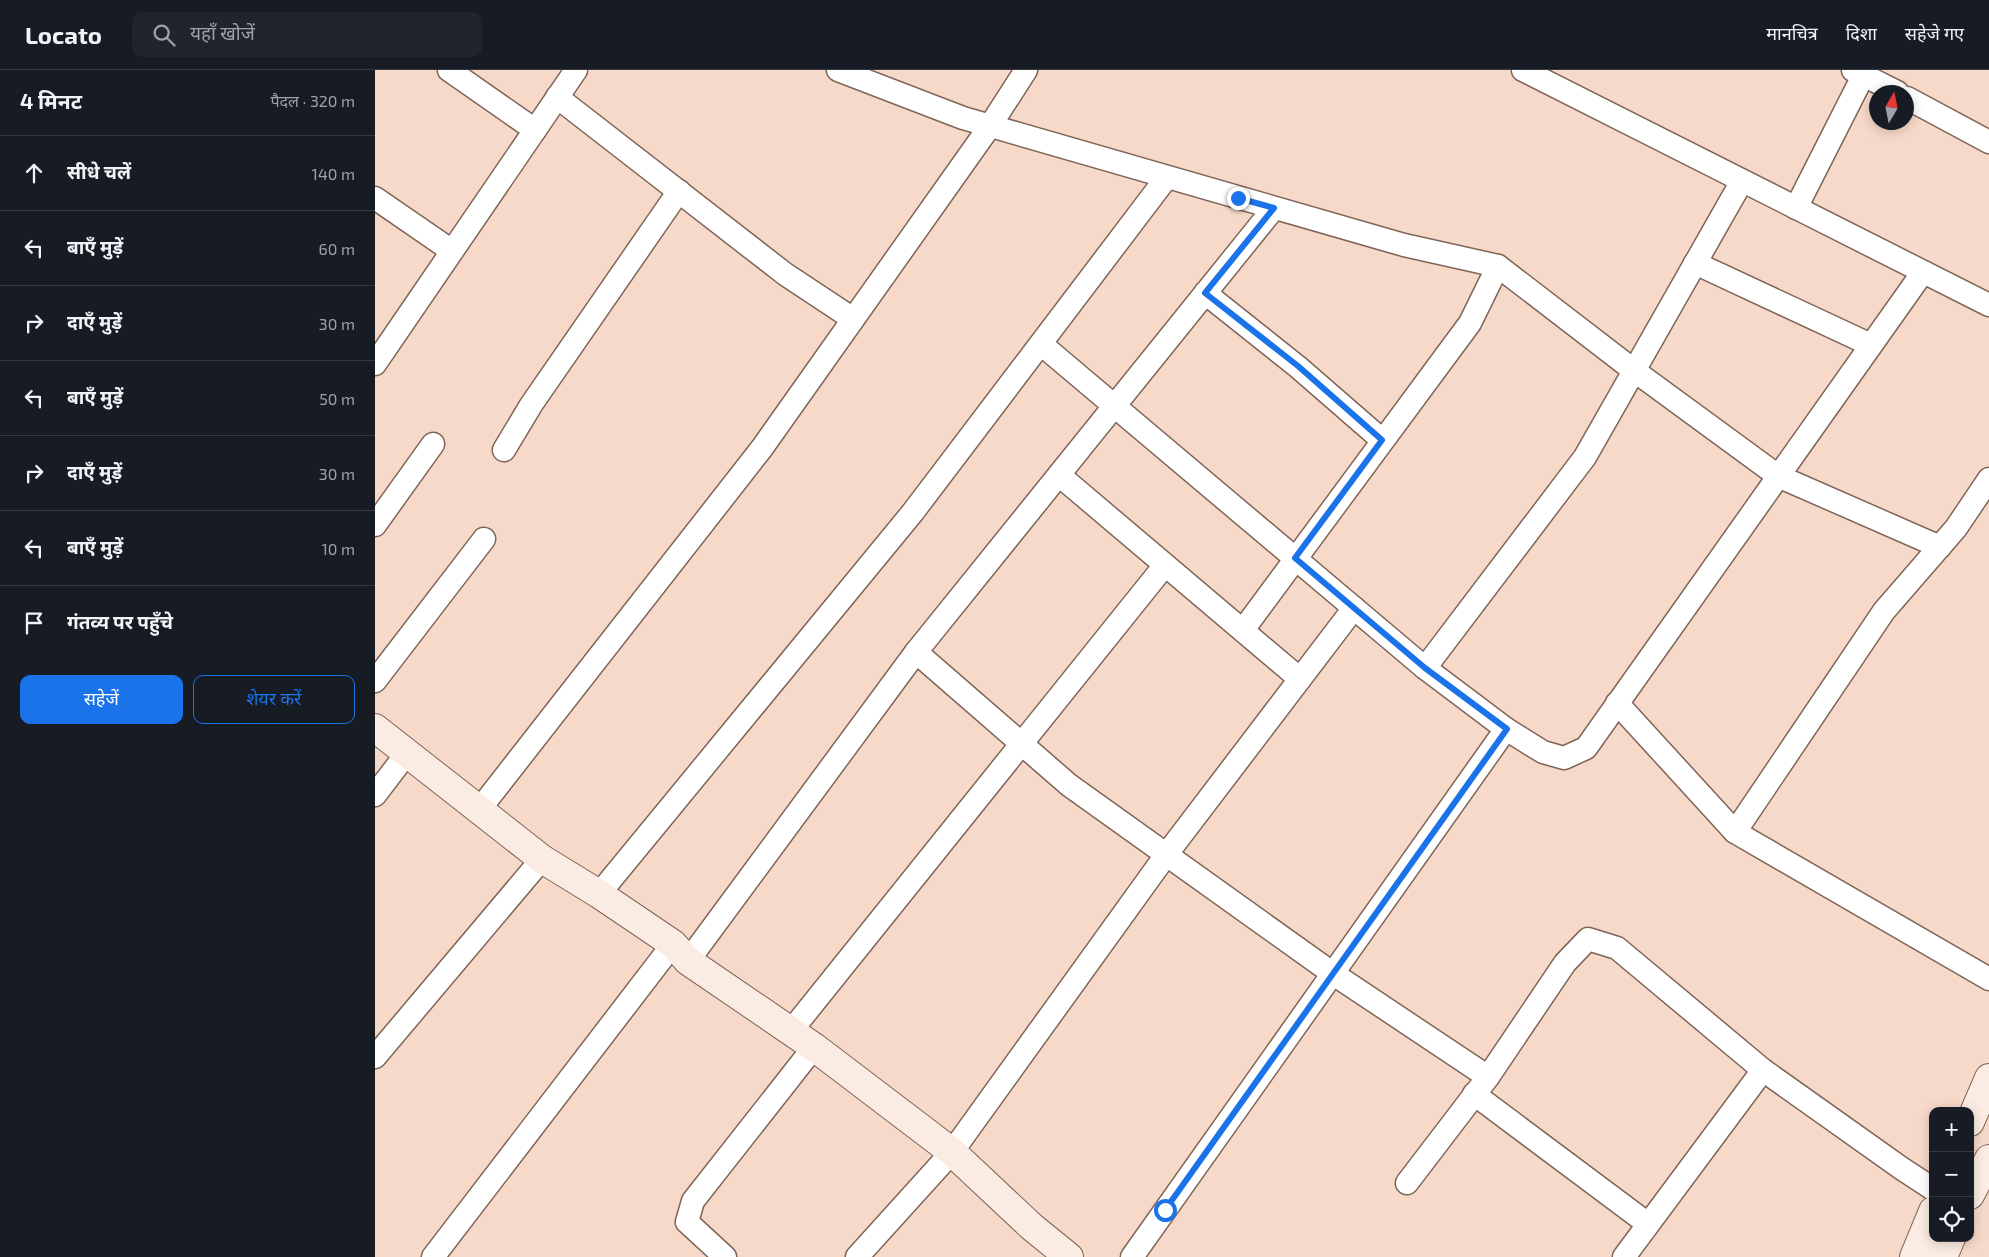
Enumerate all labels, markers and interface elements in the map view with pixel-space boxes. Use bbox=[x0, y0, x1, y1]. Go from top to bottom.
search box bbox=[132, 12, 482, 57]
text: Locato bbox=[25, 20, 102, 49]
icon: search bbox=[150, 21, 178, 49]
text: यहाँ खोजें bbox=[190, 21, 255, 44]
text: मानचित्र bbox=[1766, 22, 1818, 44]
text: दिशा bbox=[1846, 22, 1877, 44]
text: सहेजे गए bbox=[1905, 22, 1964, 44]
north arrow bbox=[1869, 85, 1914, 130]
text: 4 मिनट bbox=[20, 88, 82, 113]
text: पैदल · 320 m bbox=[271, 91, 355, 110]
icon: ahead bbox=[20, 159, 48, 187]
text: सीधे चलें bbox=[67, 160, 131, 183]
text: 140 m bbox=[312, 164, 355, 183]
route end bbox=[1227, 187, 1250, 210]
icon: left bbox=[20, 234, 48, 262]
text: बाएँ मुड़ें bbox=[67, 235, 123, 258]
text: 60 m bbox=[319, 239, 355, 258]
icon: right bbox=[20, 309, 48, 337]
text: दाएँ मुड़ें bbox=[67, 310, 122, 333]
text: 30 m bbox=[319, 314, 355, 333]
icon: left bbox=[20, 384, 48, 412]
text: बाएँ मुड़ें bbox=[67, 385, 123, 408]
text: 50 m bbox=[319, 389, 355, 408]
icon: right bbox=[20, 459, 48, 487]
text: दाएँ मुड़ें bbox=[67, 460, 122, 483]
text: 30 m bbox=[319, 464, 355, 483]
icon: left bbox=[20, 534, 48, 562]
text: बाएँ मुड़ें bbox=[67, 535, 123, 558]
text: 10 m bbox=[321, 539, 355, 558]
icon: arrive bbox=[20, 609, 48, 637]
text: गंतव्य पर पहुँचे bbox=[67, 610, 173, 633]
button: सहेजें bbox=[20, 675, 183, 724]
button: शेयर करें bbox=[193, 675, 355, 724]
map controls bbox=[1929, 1107, 1974, 1242]
button: + bbox=[1929, 1107, 1974, 1152]
button: − bbox=[1929, 1152, 1974, 1197]
button: locate bbox=[1929, 1197, 1974, 1242]
route start bbox=[1154, 1199, 1177, 1222]

